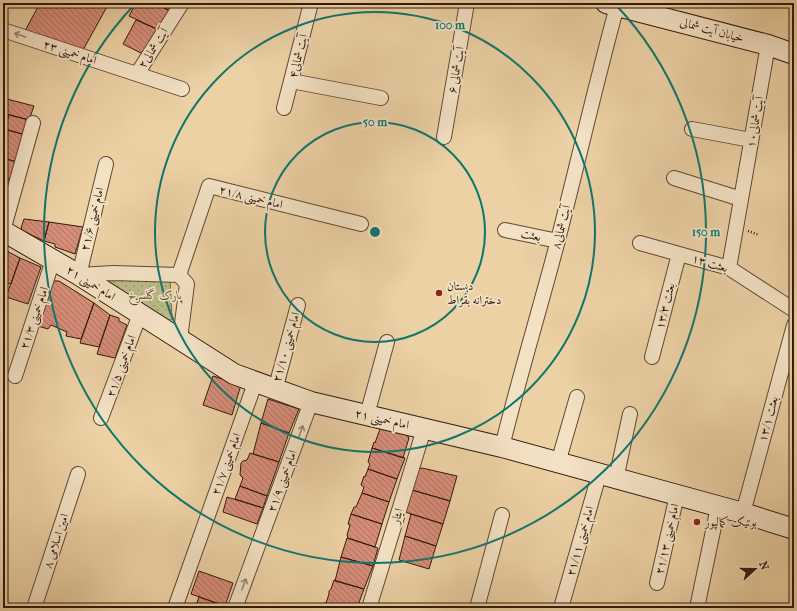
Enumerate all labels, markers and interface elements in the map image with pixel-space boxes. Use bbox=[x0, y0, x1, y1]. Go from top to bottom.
street label: خیابان آیت شمالی bbox=[678, 14, 746, 46]
text: 100 m bbox=[435, 18, 466, 32]
street label: آیت شمالی۲ bbox=[134, 24, 173, 71]
one-way arrow bbox=[14, 31, 26, 39]
street label: آیت شمالی۴ bbox=[285, 31, 312, 80]
street label: امام خمینی ۲۳ bbox=[40, 37, 99, 71]
street label: آیت شمالی ۶ bbox=[444, 44, 468, 95]
street label: آیت شمالی۱۰ bbox=[743, 94, 768, 149]
text: 50 m bbox=[363, 115, 388, 129]
street label: امام خمینی ۲۱/۸ bbox=[217, 182, 285, 216]
street label: امام خمینی ۲۱/۶ bbox=[77, 185, 111, 253]
street label: آیت شمالی۸ bbox=[548, 202, 575, 251]
centre of rings bbox=[368, 225, 382, 239]
text: 150 m bbox=[692, 225, 721, 239]
street label: بعثت bbox=[520, 226, 542, 244]
street label: بعثت ۱۳ bbox=[690, 251, 730, 275]
street label: امام خمینی ۲۱ bbox=[62, 262, 118, 307]
place label: دبستان دخترانه بقراط bbox=[447, 279, 501, 308]
street label: بعثت ۱۳/۳ bbox=[653, 282, 677, 330]
street label: امام خمینی ۲۱/۳ bbox=[17, 285, 55, 352]
park label: پارک گلسرخ bbox=[128, 287, 184, 306]
marker: دبستان دخترانه بقراط bbox=[434, 288, 444, 298]
street label: امام خمینی ۲۱/۱۰ bbox=[269, 310, 307, 385]
street label: امام خمینی ۲۱/۵ bbox=[103, 333, 143, 400]
street label: بعثت ۱۳/۱ bbox=[755, 395, 781, 443]
street label: امام خمینی ۲۱ bbox=[353, 406, 411, 436]
one-way arrow bbox=[297, 425, 305, 437]
street label: امام خمینی ۲۱/۷ bbox=[208, 431, 248, 498]
street label: امام خمینی ۲۱/۹ bbox=[264, 448, 304, 515]
street label: امام خمینی ۲۱/۱۳ bbox=[652, 502, 686, 577]
street label: امام خمینی ۲۱/۱۱ bbox=[563, 504, 601, 579]
street label: ایثار bbox=[388, 506, 407, 527]
street label: امین اسلامی ۸ bbox=[41, 512, 72, 570]
place label: بوتیک کمالپور bbox=[704, 515, 757, 530]
marker: بوتیک کمالپور bbox=[692, 517, 702, 527]
north arrow bbox=[735, 549, 775, 589]
text: N bbox=[756, 559, 772, 572]
one-way arrow bbox=[241, 578, 249, 590]

